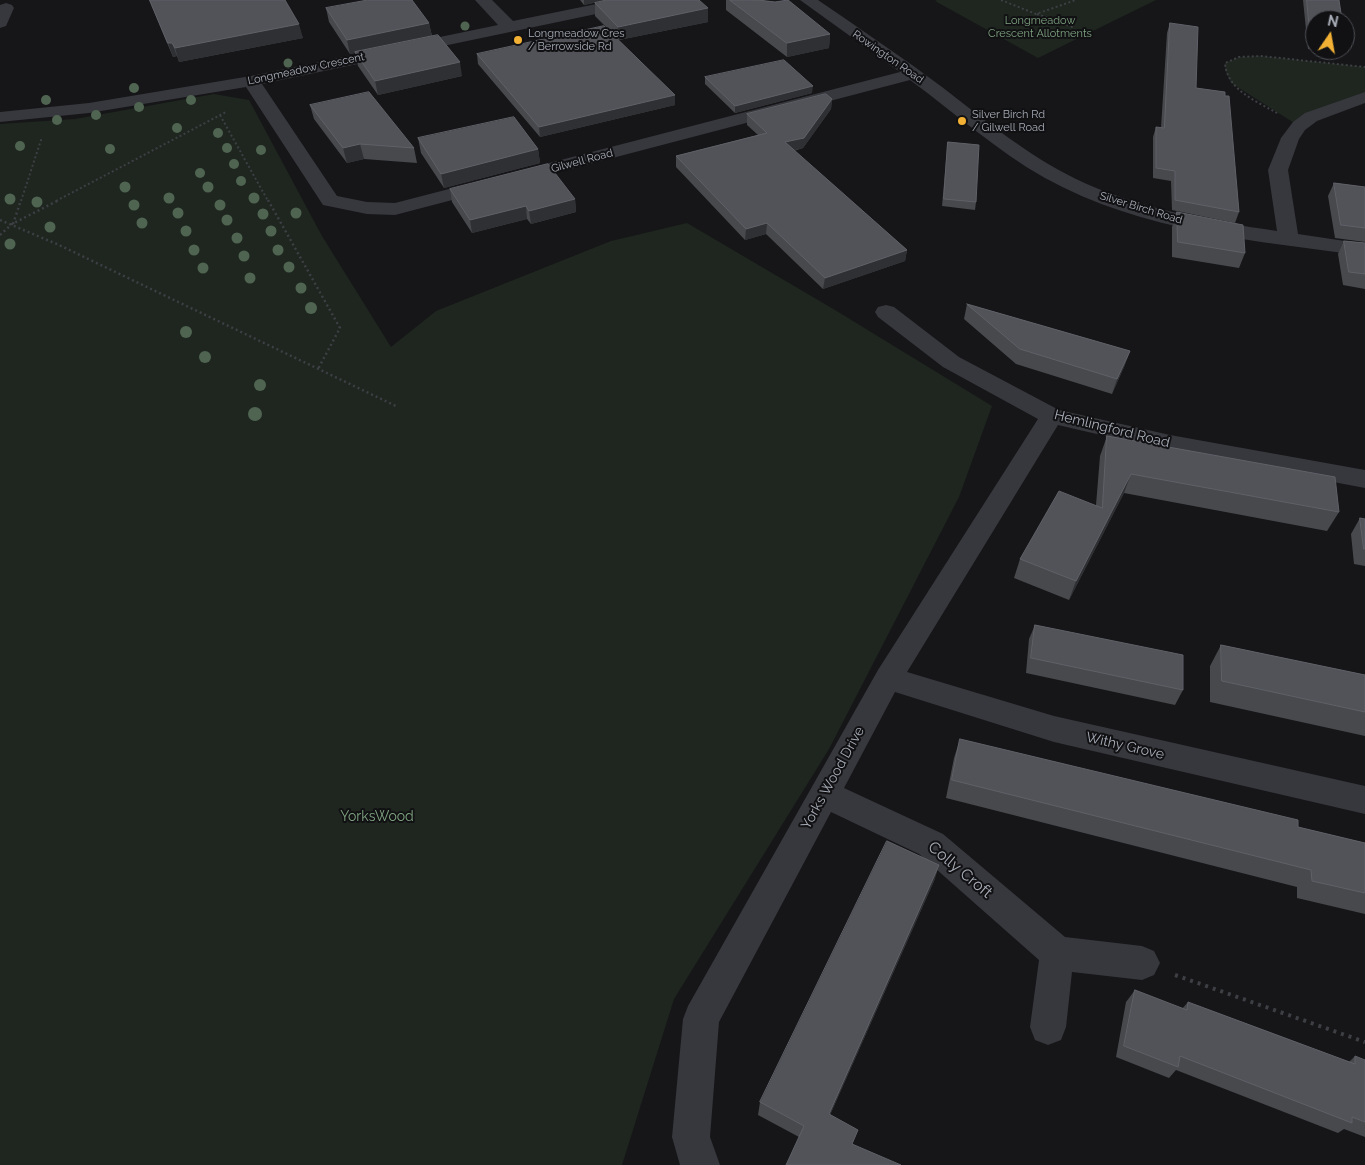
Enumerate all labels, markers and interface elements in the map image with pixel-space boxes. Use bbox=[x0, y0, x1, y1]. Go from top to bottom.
north arrow bbox=[1305, 10, 1355, 60]
text: N bbox=[1326, 12, 1340, 30]
park label: Longmeadow Crescent Allotments bbox=[988, 14, 1092, 40]
place label: Longmeadow Cres / Berrowside Rd bbox=[528, 27, 625, 53]
street label: Rowington Road bbox=[850, 28, 926, 86]
marker: Longmeadow Cres / Berrowside Rd bbox=[512, 34, 524, 46]
street label: Longmeadow Crescent bbox=[246, 50, 366, 88]
place label: Silver Birch Rd / Gilwell Road bbox=[972, 108, 1045, 134]
marker: Silver Birch Rd / Gilwell Road bbox=[956, 115, 968, 127]
street label: Gilwell Road bbox=[550, 146, 614, 176]
street label: Silver Birch Road bbox=[1098, 189, 1184, 227]
street label: Hemlingford Road bbox=[1053, 407, 1171, 451]
street label: Yorks Wood Drive bbox=[798, 724, 868, 832]
street label: Withy Grove bbox=[1084, 729, 1166, 763]
park label: YorksWood bbox=[340, 809, 414, 825]
street label: Colly Croft bbox=[924, 838, 996, 902]

